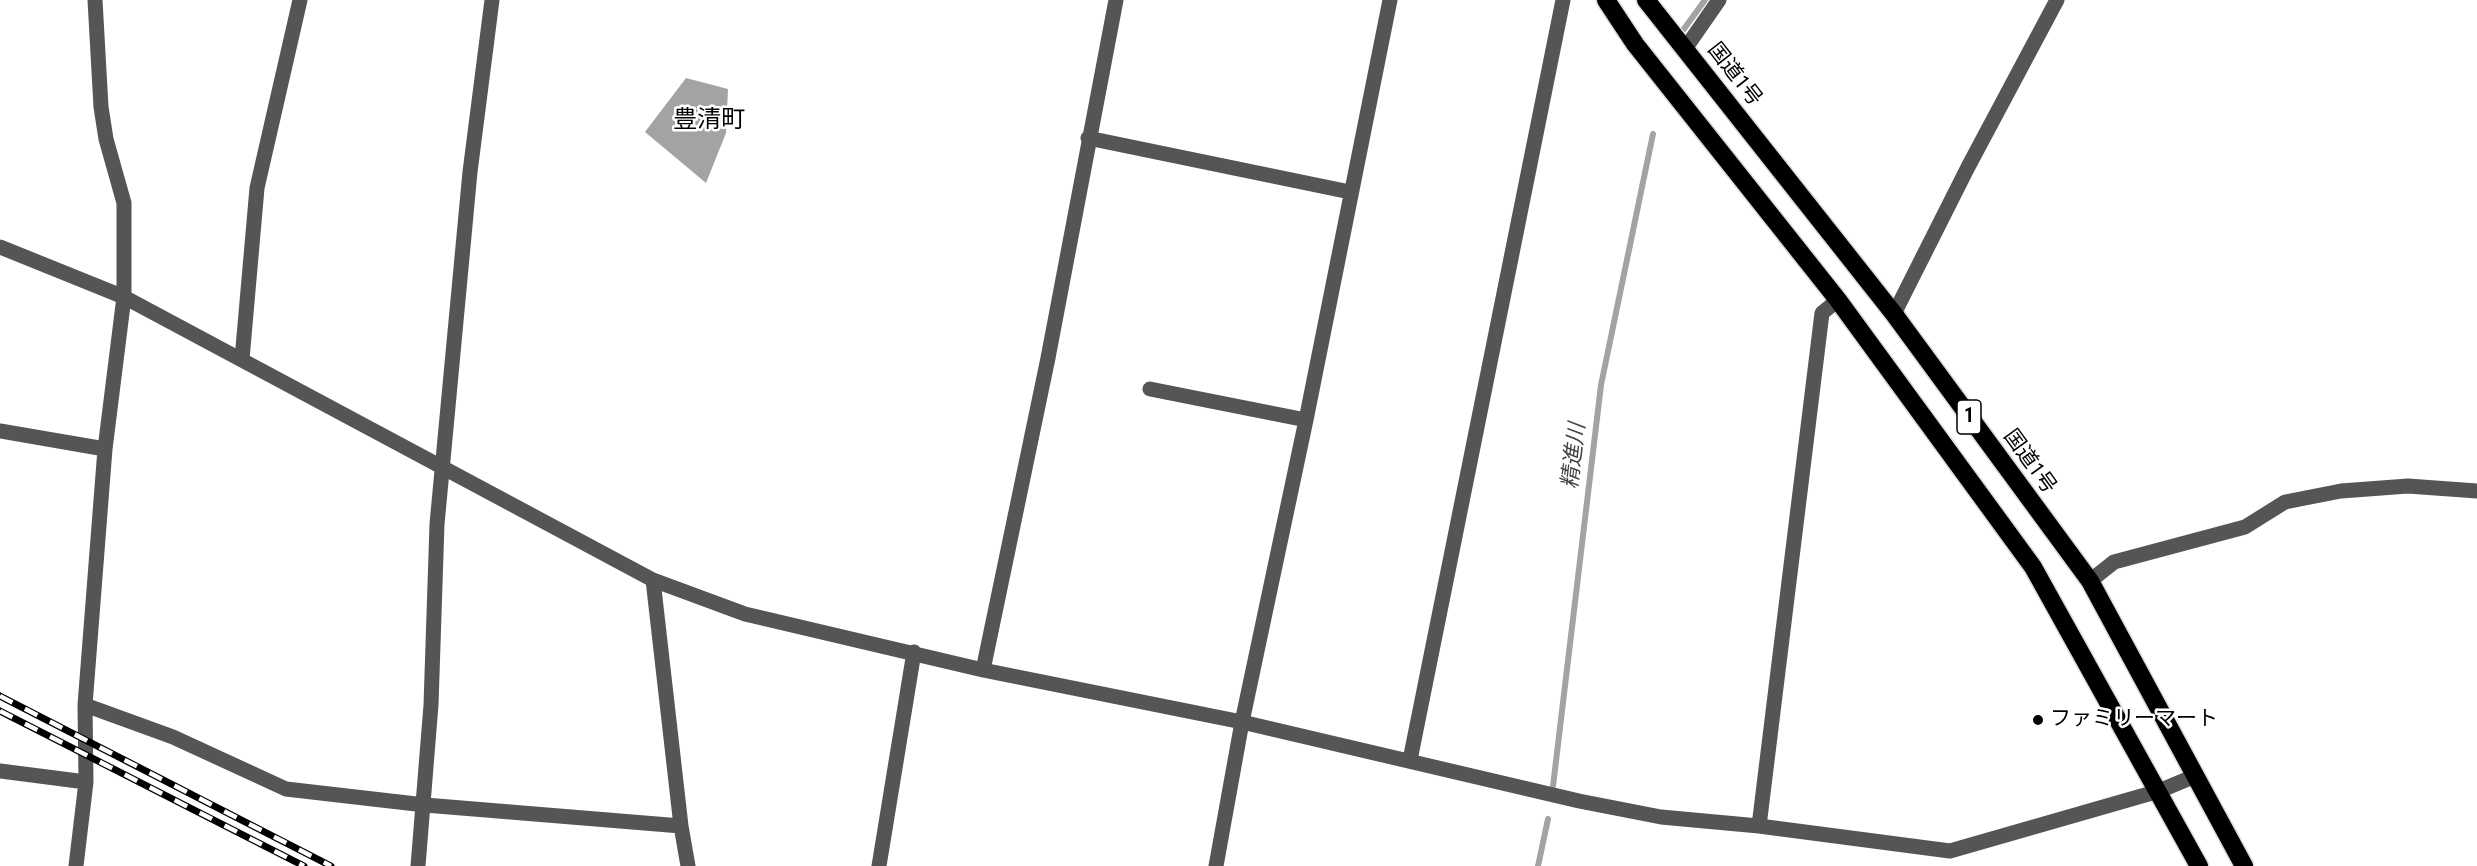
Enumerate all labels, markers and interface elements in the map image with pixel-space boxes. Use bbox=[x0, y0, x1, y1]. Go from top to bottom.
street label: 国道1号 bbox=[1701, 38, 1767, 112]
district label: 豊清町 bbox=[673, 107, 745, 135]
road number: 1 bbox=[1957, 400, 1981, 434]
water label: 精進川 bbox=[1558, 422, 1592, 490]
street label: 国道1号 bbox=[1997, 425, 2061, 499]
place label: ファミリーマート bbox=[2050, 707, 2218, 733]
marker: ファミリーマート bbox=[2031, 713, 2045, 727]

